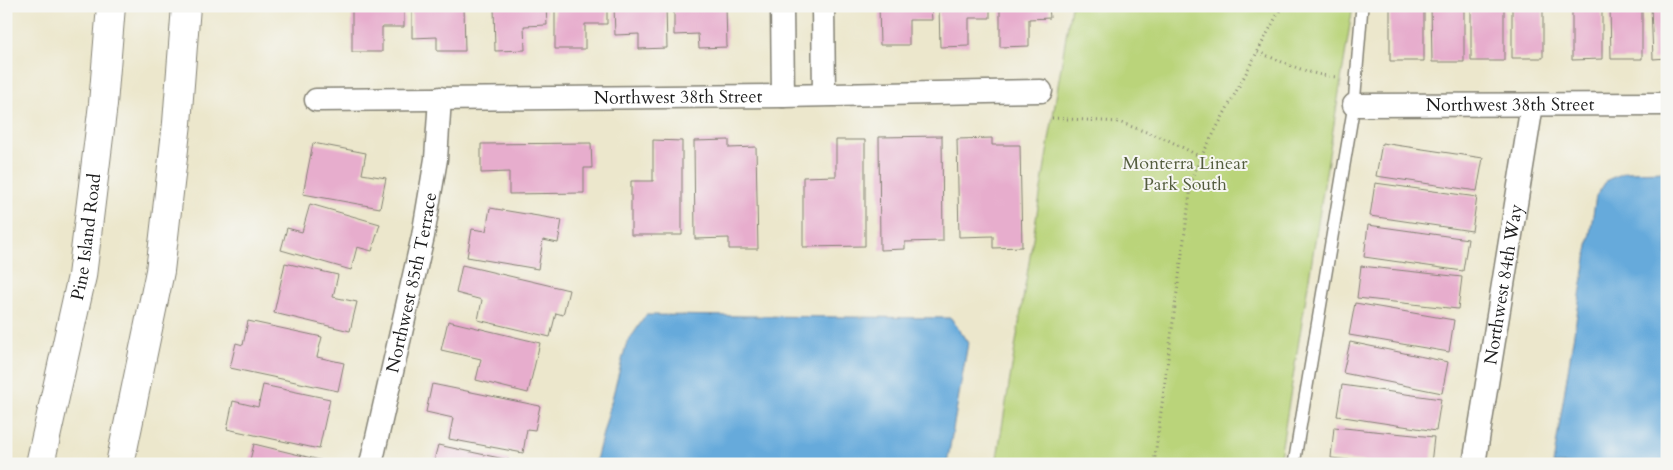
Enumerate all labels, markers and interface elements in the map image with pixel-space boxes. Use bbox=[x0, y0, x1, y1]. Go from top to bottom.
street label: Northwest 38th Street bbox=[594, 84, 763, 110]
street label: Northwest 38th Street bbox=[1426, 92, 1595, 117]
park label: Monterra Linear Park South bbox=[1122, 151, 1248, 197]
street label: Pine Island Road bbox=[64, 172, 107, 303]
street label: Northwest 85th Terrace bbox=[380, 190, 443, 375]
street label: Northwest 84th Way bbox=[1478, 202, 1528, 367]

